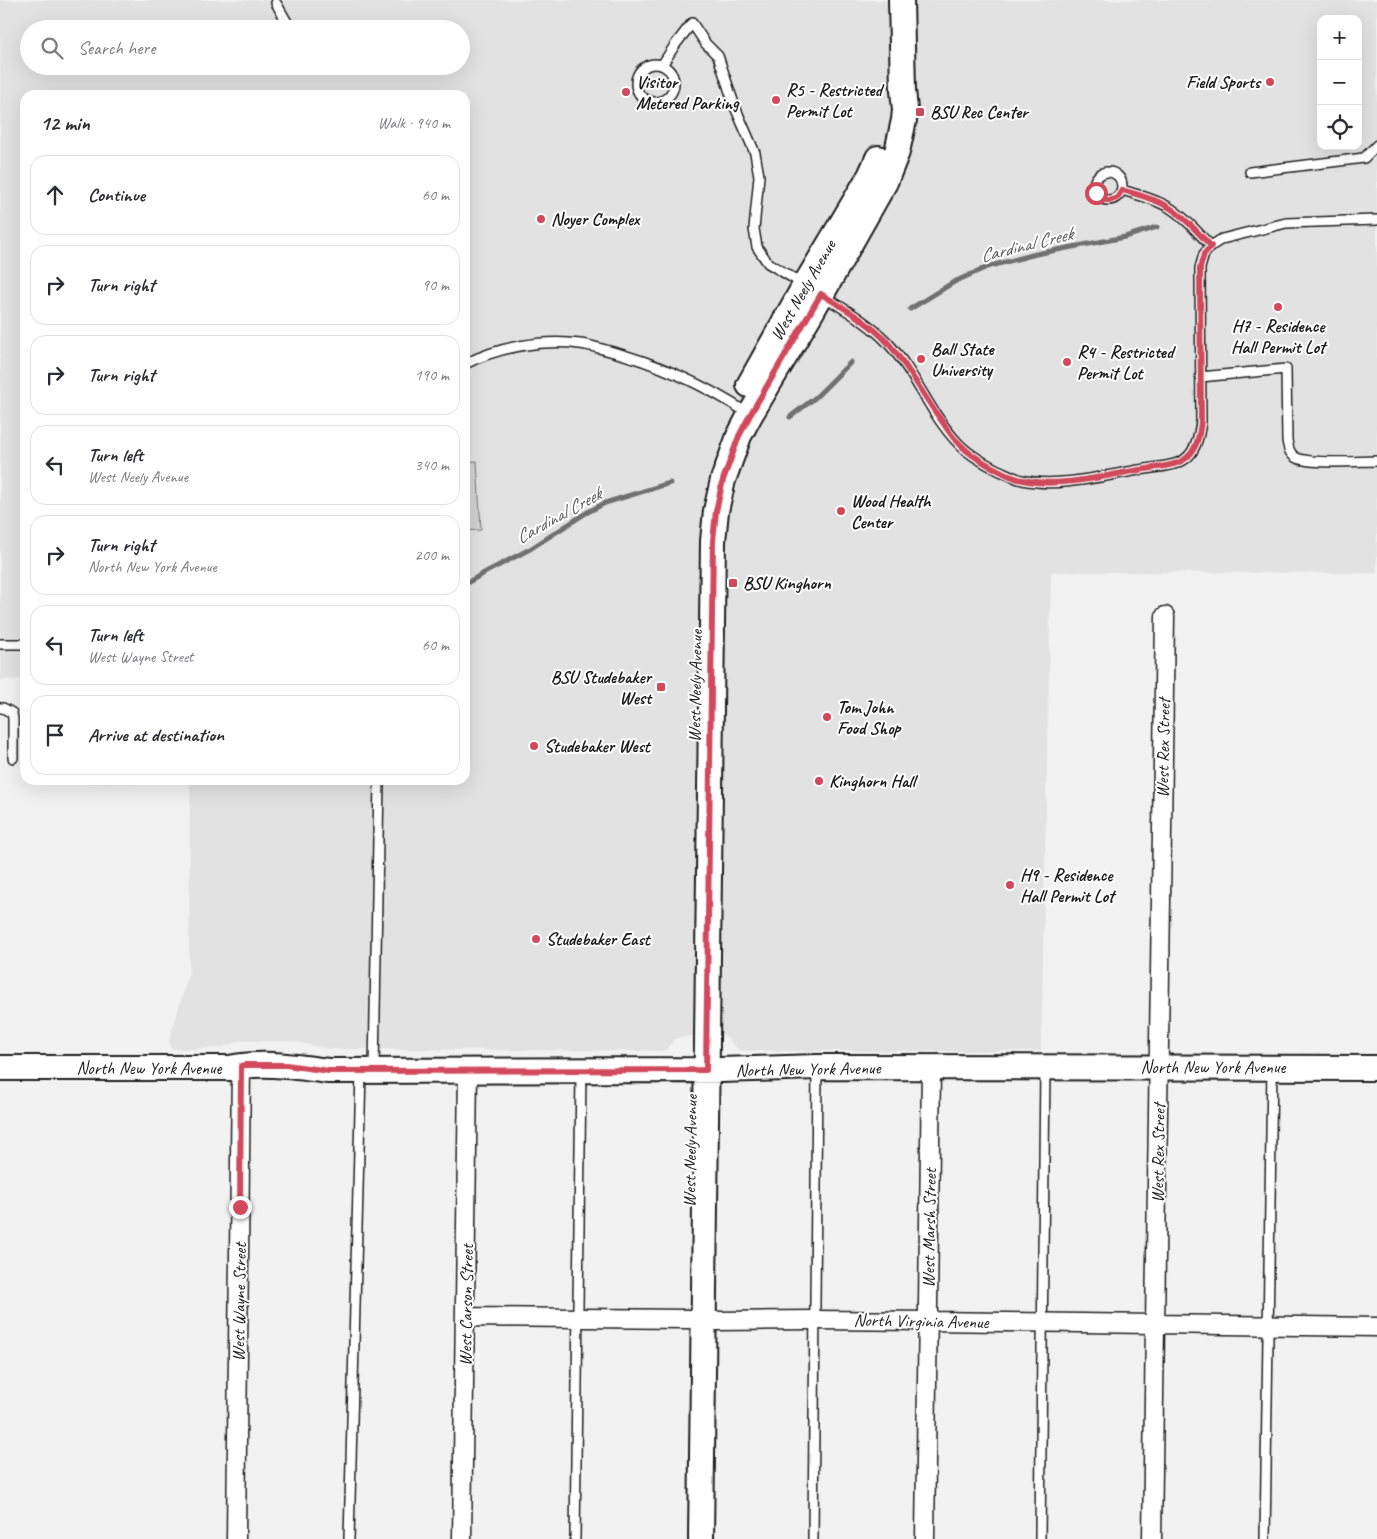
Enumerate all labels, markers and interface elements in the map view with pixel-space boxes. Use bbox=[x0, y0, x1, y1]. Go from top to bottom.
map controls bbox=[1317, 15, 1362, 150]
button: + bbox=[1317, 15, 1362, 60]
search box bbox=[20, 20, 470, 75]
icon: search bbox=[38, 34, 66, 62]
text: Search here bbox=[78, 36, 155, 60]
button: − bbox=[1317, 60, 1362, 105]
place label: Visitor Metered Parking bbox=[636, 71, 740, 114]
place label: Field Sports bbox=[1186, 71, 1262, 93]
marker: Field Sports bbox=[1264, 76, 1276, 88]
place label: R5 - Restricted Permit Lot bbox=[786, 79, 885, 122]
marker: Visitor Metered Parking bbox=[620, 86, 632, 98]
marker: R5 - Restricted Permit Lot bbox=[770, 94, 782, 106]
place label: BSU Rec Center bbox=[930, 101, 1030, 123]
button: locate bbox=[1317, 105, 1362, 150]
marker: BSU Rec Center bbox=[914, 106, 926, 118]
text: 12 min bbox=[40, 110, 90, 136]
text: Walk · 940 m bbox=[378, 113, 450, 133]
icon: ahead bbox=[41, 181, 69, 209]
route start bbox=[1085, 182, 1108, 205]
text: Continue bbox=[88, 183, 145, 207]
text: 60 m bbox=[422, 185, 449, 205]
place label: Noyer Complex bbox=[551, 208, 641, 230]
marker: Noyer Complex bbox=[535, 213, 547, 225]
water label: Cardinal Creek bbox=[978, 221, 1079, 268]
street label: West Neely Avenue bbox=[765, 235, 841, 344]
icon: right bbox=[41, 271, 69, 299]
text: Turn right bbox=[88, 273, 155, 297]
text: 90 m bbox=[422, 275, 449, 295]
marker: H7 - Residence Hall Permit Lot bbox=[1272, 301, 1284, 313]
place label: H7 - Residence Hall Permit Lot bbox=[1231, 315, 1328, 358]
place label: Ball State University bbox=[931, 338, 995, 381]
place label: R4 - Restricted Permit Lot bbox=[1077, 341, 1176, 384]
marker: Ball State University bbox=[915, 353, 927, 365]
marker: R4 - Restricted Permit Lot bbox=[1061, 356, 1073, 368]
icon: right bbox=[41, 361, 69, 389]
text: Turn right bbox=[88, 363, 155, 387]
text: 190 m bbox=[415, 365, 449, 385]
text: Turn left bbox=[88, 443, 143, 467]
icon: left bbox=[41, 451, 69, 479]
text: 340 m bbox=[415, 455, 449, 475]
text: West Neely Avenue bbox=[88, 467, 188, 487]
water label: Cardinal Creek bbox=[511, 481, 609, 549]
place label: Wood Health Center bbox=[851, 490, 932, 533]
marker: Wood Health Center bbox=[835, 505, 847, 517]
text: Turn right bbox=[88, 533, 155, 557]
icon: right bbox=[41, 541, 69, 569]
text: 200 m bbox=[415, 545, 449, 565]
text: North New York Avenue bbox=[88, 557, 217, 577]
place label: BSU Kinghorn bbox=[743, 572, 832, 594]
marker: BSU Kinghorn bbox=[727, 577, 739, 589]
text: Turn left bbox=[88, 623, 143, 647]
street label: West Neely Avenue bbox=[683, 629, 707, 742]
icon: left bbox=[41, 631, 69, 659]
text: 60 m bbox=[422, 635, 449, 655]
text: West Wayne Street bbox=[88, 647, 193, 667]
place label: BSU Studebaker West bbox=[551, 666, 654, 709]
marker: BSU Studebaker West bbox=[655, 681, 667, 693]
street label: West Rex Street bbox=[1151, 695, 1175, 798]
place label: Tom John Food Shop bbox=[837, 696, 901, 739]
marker: Tom John Food Shop bbox=[821, 711, 833, 723]
icon: arrive bbox=[41, 721, 69, 749]
text: Arrive at destination bbox=[88, 723, 224, 747]
place label: Studebaker West bbox=[544, 735, 652, 757]
marker: Studebaker West bbox=[528, 740, 540, 752]
place label: Kinghorn Hall bbox=[829, 770, 919, 792]
marker: Kinghorn Hall bbox=[813, 775, 825, 787]
place label: H9 - Residence Hall Permit Lot bbox=[1020, 864, 1117, 907]
marker: H9 - Residence Hall Permit Lot bbox=[1004, 879, 1016, 891]
place label: Studebaker East bbox=[546, 928, 652, 950]
marker: Studebaker East bbox=[530, 933, 542, 945]
street label: North New York Avenue bbox=[1141, 1056, 1287, 1078]
street label: North New York Avenue bbox=[77, 1057, 223, 1079]
street label: North New York Avenue bbox=[735, 1057, 882, 1081]
street label: West Neely Avenue bbox=[678, 1094, 702, 1207]
street label: West Rex Street bbox=[1146, 1100, 1170, 1203]
street label: West Marsh Street bbox=[917, 1166, 941, 1288]
route end bbox=[229, 1196, 252, 1219]
street label: West Wayne Street bbox=[227, 1241, 251, 1361]
street label: West Carson Street bbox=[454, 1242, 478, 1366]
street label: North Virginia Avenue bbox=[853, 1309, 990, 1333]

